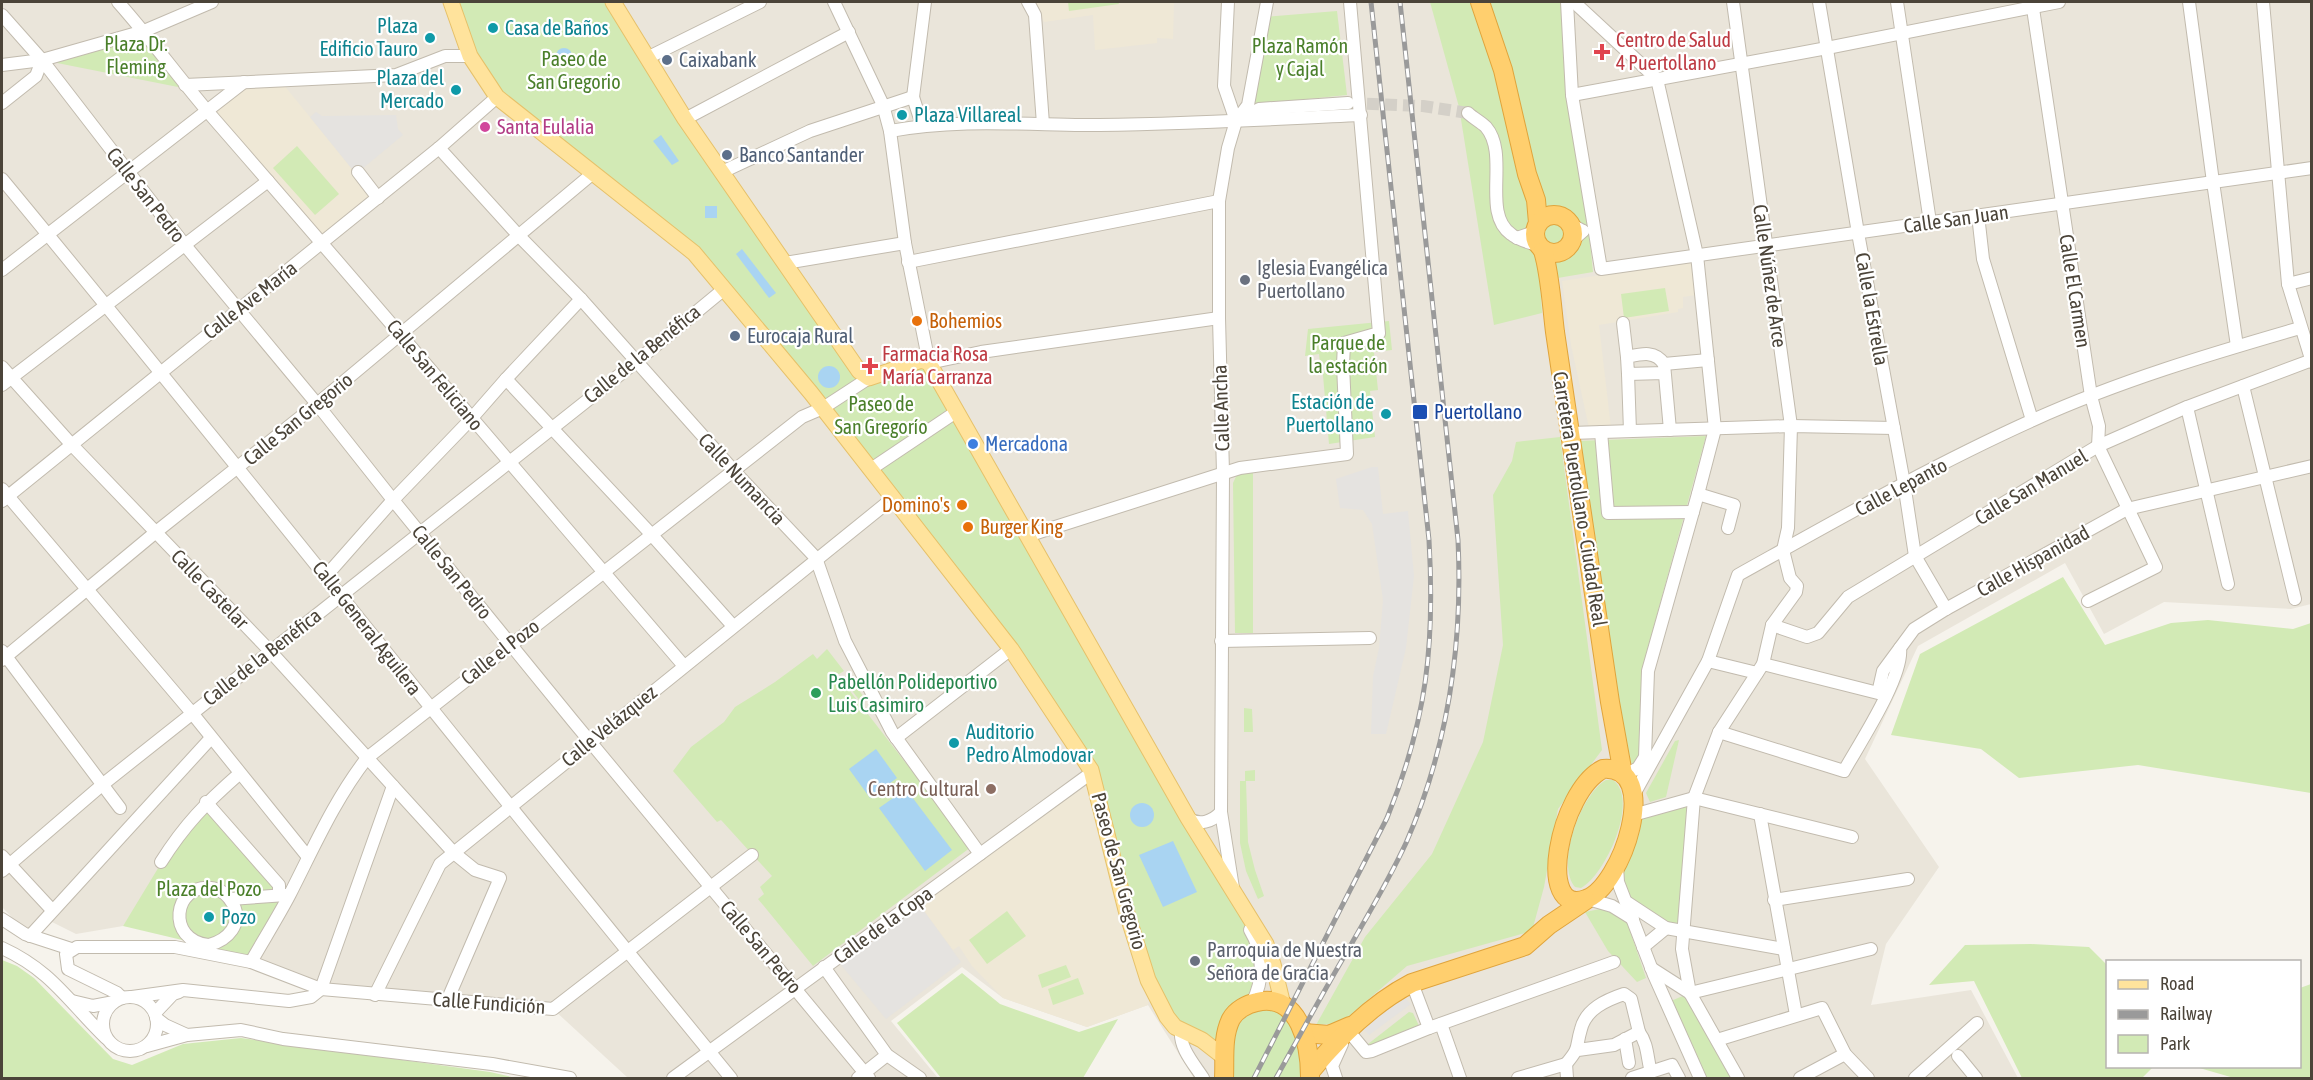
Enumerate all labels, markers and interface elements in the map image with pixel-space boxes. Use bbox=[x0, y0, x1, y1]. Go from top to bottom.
place label: Plaza Edificio Tauro bbox=[320, 14, 418, 60]
place label: Casa de Baños bbox=[505, 16, 609, 39]
marker: Casa de Baños bbox=[486, 21, 500, 35]
place label: Centro de Salud 4 Puertollano bbox=[1616, 28, 1731, 74]
marker: Plaza Edificio Tauro bbox=[423, 31, 437, 45]
park label: Plaza Dr. Fleming bbox=[104, 32, 168, 78]
park label: Plaza Ramón y Cajal bbox=[1252, 34, 1348, 80]
marker: Centro de Salud 4 Puertollano bbox=[1593, 43, 1611, 61]
park label: Paseo de San Gregorio bbox=[527, 47, 621, 93]
place label: Caixabank bbox=[679, 48, 757, 71]
marker: Caixabank bbox=[660, 53, 674, 67]
place label: Plaza del Mercado bbox=[377, 66, 445, 112]
marker: Plaza del Mercado bbox=[449, 83, 463, 97]
place label: Plaza Villareal bbox=[914, 103, 1022, 126]
marker: Plaza Villareal bbox=[895, 108, 909, 122]
place label: Santa Eulalia bbox=[497, 115, 594, 138]
marker: Santa Eulalia bbox=[478, 120, 492, 134]
street label: Calle San Pedro bbox=[102, 143, 191, 247]
place label: Banco Santander bbox=[739, 143, 865, 166]
marker: Banco Santander bbox=[720, 148, 734, 162]
street label: Calle San Juan bbox=[1902, 200, 2010, 237]
street label: Calle Núñez de Arce bbox=[1749, 203, 1792, 349]
street label: Calle El Carmen bbox=[2055, 233, 2096, 349]
street label: Calle la Estrella bbox=[1851, 251, 1894, 367]
street label: Calle Ave María bbox=[198, 256, 301, 343]
place label: Iglesia Evangélica Puertollano bbox=[1257, 256, 1388, 302]
marker: Iglesia Evangélica Puertollano bbox=[1238, 273, 1252, 287]
street label: Calle de la Benéfica bbox=[579, 300, 705, 408]
place label: Bohemios bbox=[929, 309, 1002, 332]
marker: Bohemios bbox=[910, 314, 924, 328]
street label: Calle San Feliciano bbox=[382, 315, 488, 435]
place label: Eurocaja Rural bbox=[747, 324, 854, 347]
marker: Eurocaja Rural bbox=[728, 329, 742, 343]
park label: Parque de la estación bbox=[1308, 331, 1388, 377]
place label: Farmacia Rosa María Carranza bbox=[882, 342, 992, 388]
marker: Farmacia Rosa María Carranza bbox=[863, 359, 877, 373]
street label: Calle Ancha bbox=[1207, 364, 1234, 452]
street label: Calle San Gregorio bbox=[238, 368, 357, 470]
street label: Carretera Puertollano - Ciudad Real bbox=[1549, 370, 1612, 629]
place label: Estación de Puertollano bbox=[1286, 390, 1374, 436]
park label: Paseo de San Gregorío bbox=[834, 392, 928, 438]
place label: Puertollano bbox=[1434, 400, 1522, 423]
marker: Puertollano bbox=[1411, 403, 1429, 421]
marker: Estación de Puertollano bbox=[1379, 407, 1393, 421]
street label: Calle Numancia bbox=[694, 428, 791, 529]
place label: Mercadona bbox=[985, 432, 1068, 455]
marker: Mercadona bbox=[966, 437, 980, 451]
street label: Calle San Manuel bbox=[1970, 444, 2092, 529]
street label: Calle Lepanto bbox=[1851, 453, 1951, 520]
place label: Domino's bbox=[882, 493, 950, 516]
marker: Domino's bbox=[955, 498, 969, 512]
place label: Burger King bbox=[980, 515, 1063, 538]
street label: Calle San Pedro bbox=[408, 520, 497, 623]
marker: Burger King bbox=[961, 520, 975, 534]
street label: Calle Hispanidad bbox=[1972, 520, 2093, 601]
street label: Calle Castelar bbox=[167, 544, 254, 634]
street label: Calle General Aguilera bbox=[308, 556, 427, 699]
street label: Calle de la Benéfica bbox=[198, 603, 325, 710]
street label: Calle el Pozo bbox=[456, 614, 543, 689]
place label: Pabellón Polideportivo Luis Casimiro bbox=[828, 670, 997, 716]
street label: Calle Velázquez bbox=[556, 680, 661, 771]
marker: Pabellón Polideportivo Luis Casimiro bbox=[809, 686, 823, 700]
place label: Auditorio Pedro Almodovar bbox=[966, 720, 1094, 766]
marker: Auditorio Pedro Almodovar bbox=[947, 736, 961, 750]
place label: Centro Cultural bbox=[868, 777, 980, 800]
marker: Centro Cultural bbox=[984, 782, 998, 796]
street label: Paseo de San Gregorio bbox=[1087, 790, 1151, 952]
park label: Plaza del Pozo bbox=[156, 877, 262, 900]
street label: Calle de la Copa bbox=[829, 881, 937, 968]
street label: Calle San Pedro bbox=[716, 896, 807, 998]
place label: Pozo bbox=[221, 905, 256, 928]
marker: Pozo bbox=[202, 910, 216, 924]
place label: Parroquia de Nuestra Señora de Gracia bbox=[1207, 938, 1362, 984]
marker: Parroquia de Nuestra Señora de Gracia bbox=[1188, 954, 1202, 968]
legend bbox=[2106, 960, 2301, 1068]
text: Road bbox=[2160, 973, 2194, 994]
street label: Calle Fundición bbox=[432, 987, 546, 1018]
text: Railway bbox=[2160, 1003, 2212, 1024]
text: Park bbox=[2160, 1033, 2190, 1054]

